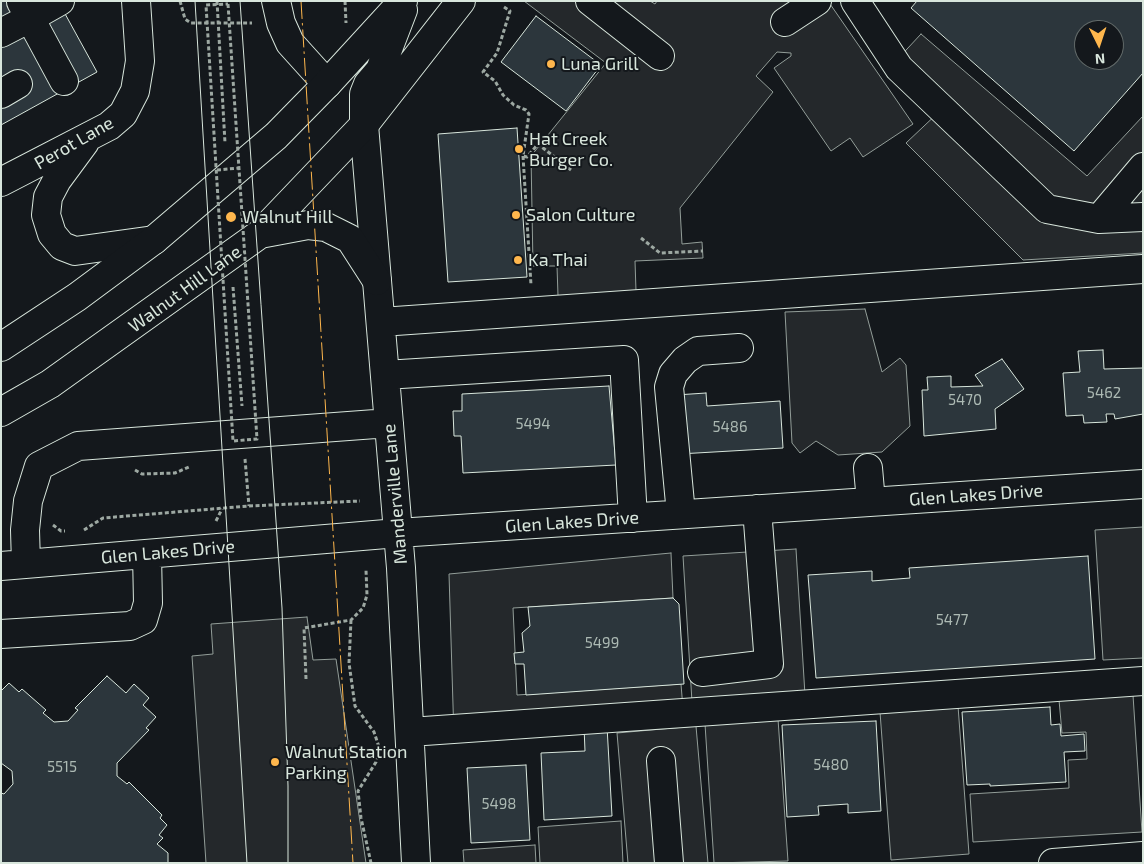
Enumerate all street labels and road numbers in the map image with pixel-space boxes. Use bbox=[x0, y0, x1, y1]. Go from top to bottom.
street label: Perot Lane bbox=[31, 112, 117, 174]
street label: Walnut Hill Lane bbox=[124, 241, 246, 337]
street label: Manderville Lane bbox=[378, 423, 412, 565]
street label: Glen Lakes Drive bbox=[908, 480, 1044, 510]
street label: Glen Lakes Drive bbox=[504, 507, 640, 537]
street label: Glen Lakes Drive bbox=[100, 535, 236, 569]

